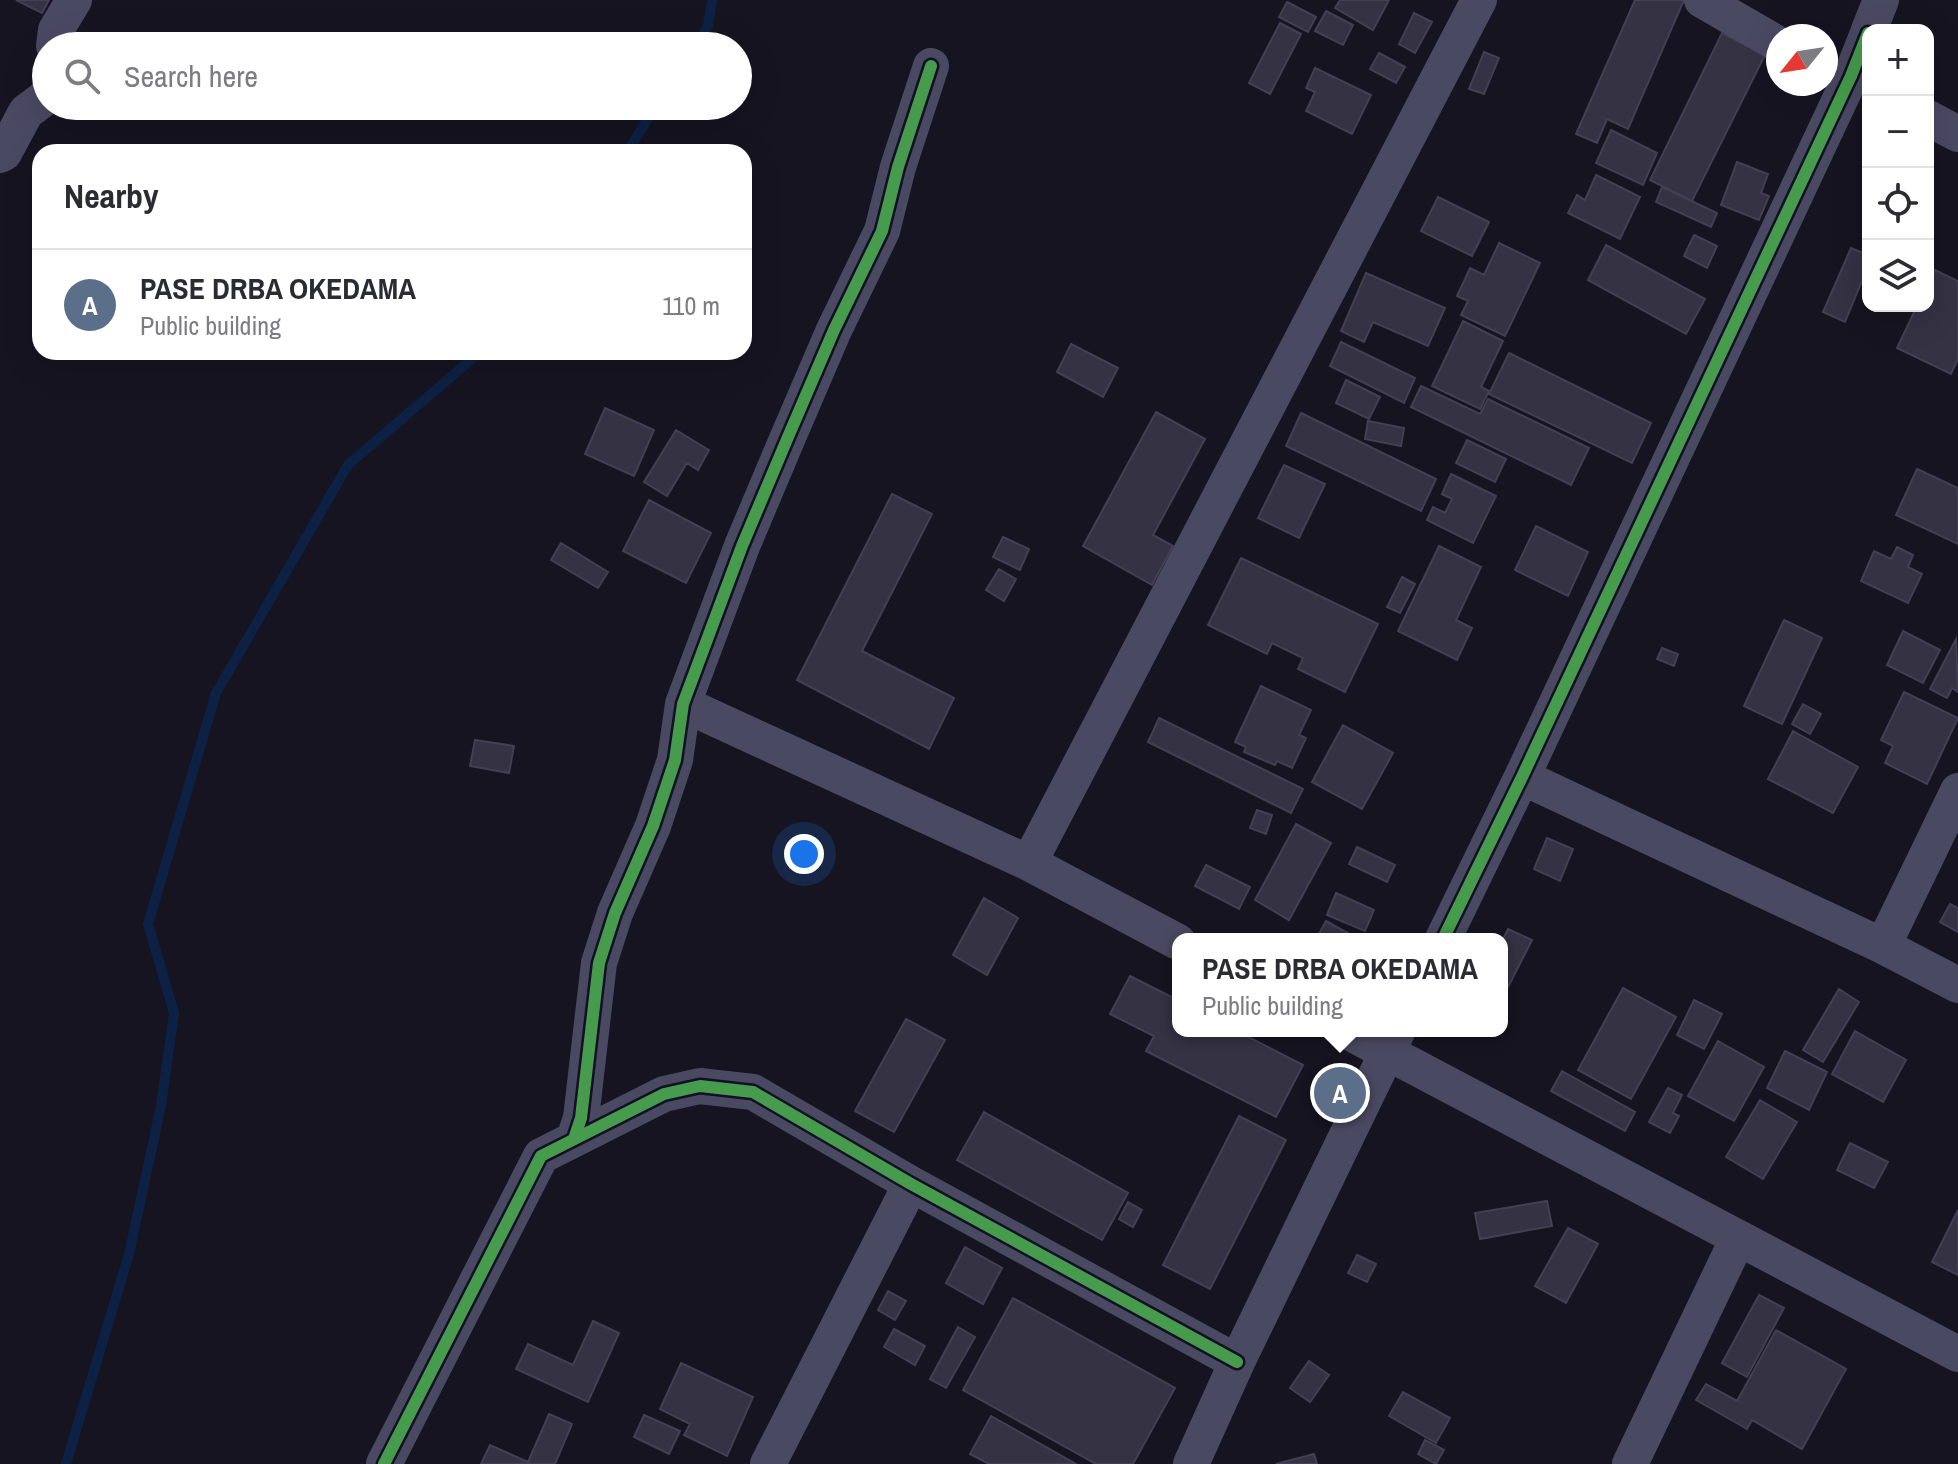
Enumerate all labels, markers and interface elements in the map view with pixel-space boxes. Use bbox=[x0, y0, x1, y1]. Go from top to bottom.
north arrow bbox=[1766, 24, 1838, 96]
map controls bbox=[1862, 24, 1934, 312]
button: + bbox=[1862, 24, 1934, 96]
search box bbox=[32, 32, 752, 120]
icon: search bbox=[60, 54, 104, 98]
text: Search here bbox=[124, 56, 258, 96]
button: − bbox=[1862, 96, 1934, 168]
button: locate bbox=[1862, 168, 1934, 240]
text: Nearby bbox=[64, 173, 159, 219]
button: layers bbox=[1862, 240, 1934, 312]
text: PASE DRBA OKEDAMA bbox=[140, 268, 416, 308]
text: A bbox=[82, 288, 98, 323]
text: 110 m bbox=[662, 288, 720, 323]
text: Public building bbox=[140, 308, 281, 343]
your location bbox=[784, 834, 824, 874]
popup bbox=[1172, 933, 1508, 1037]
text: PASE DRBA OKEDAMA bbox=[1202, 948, 1478, 988]
text: Public building bbox=[1202, 988, 1343, 1023]
pin: A bbox=[1314, 1063, 1366, 1123]

